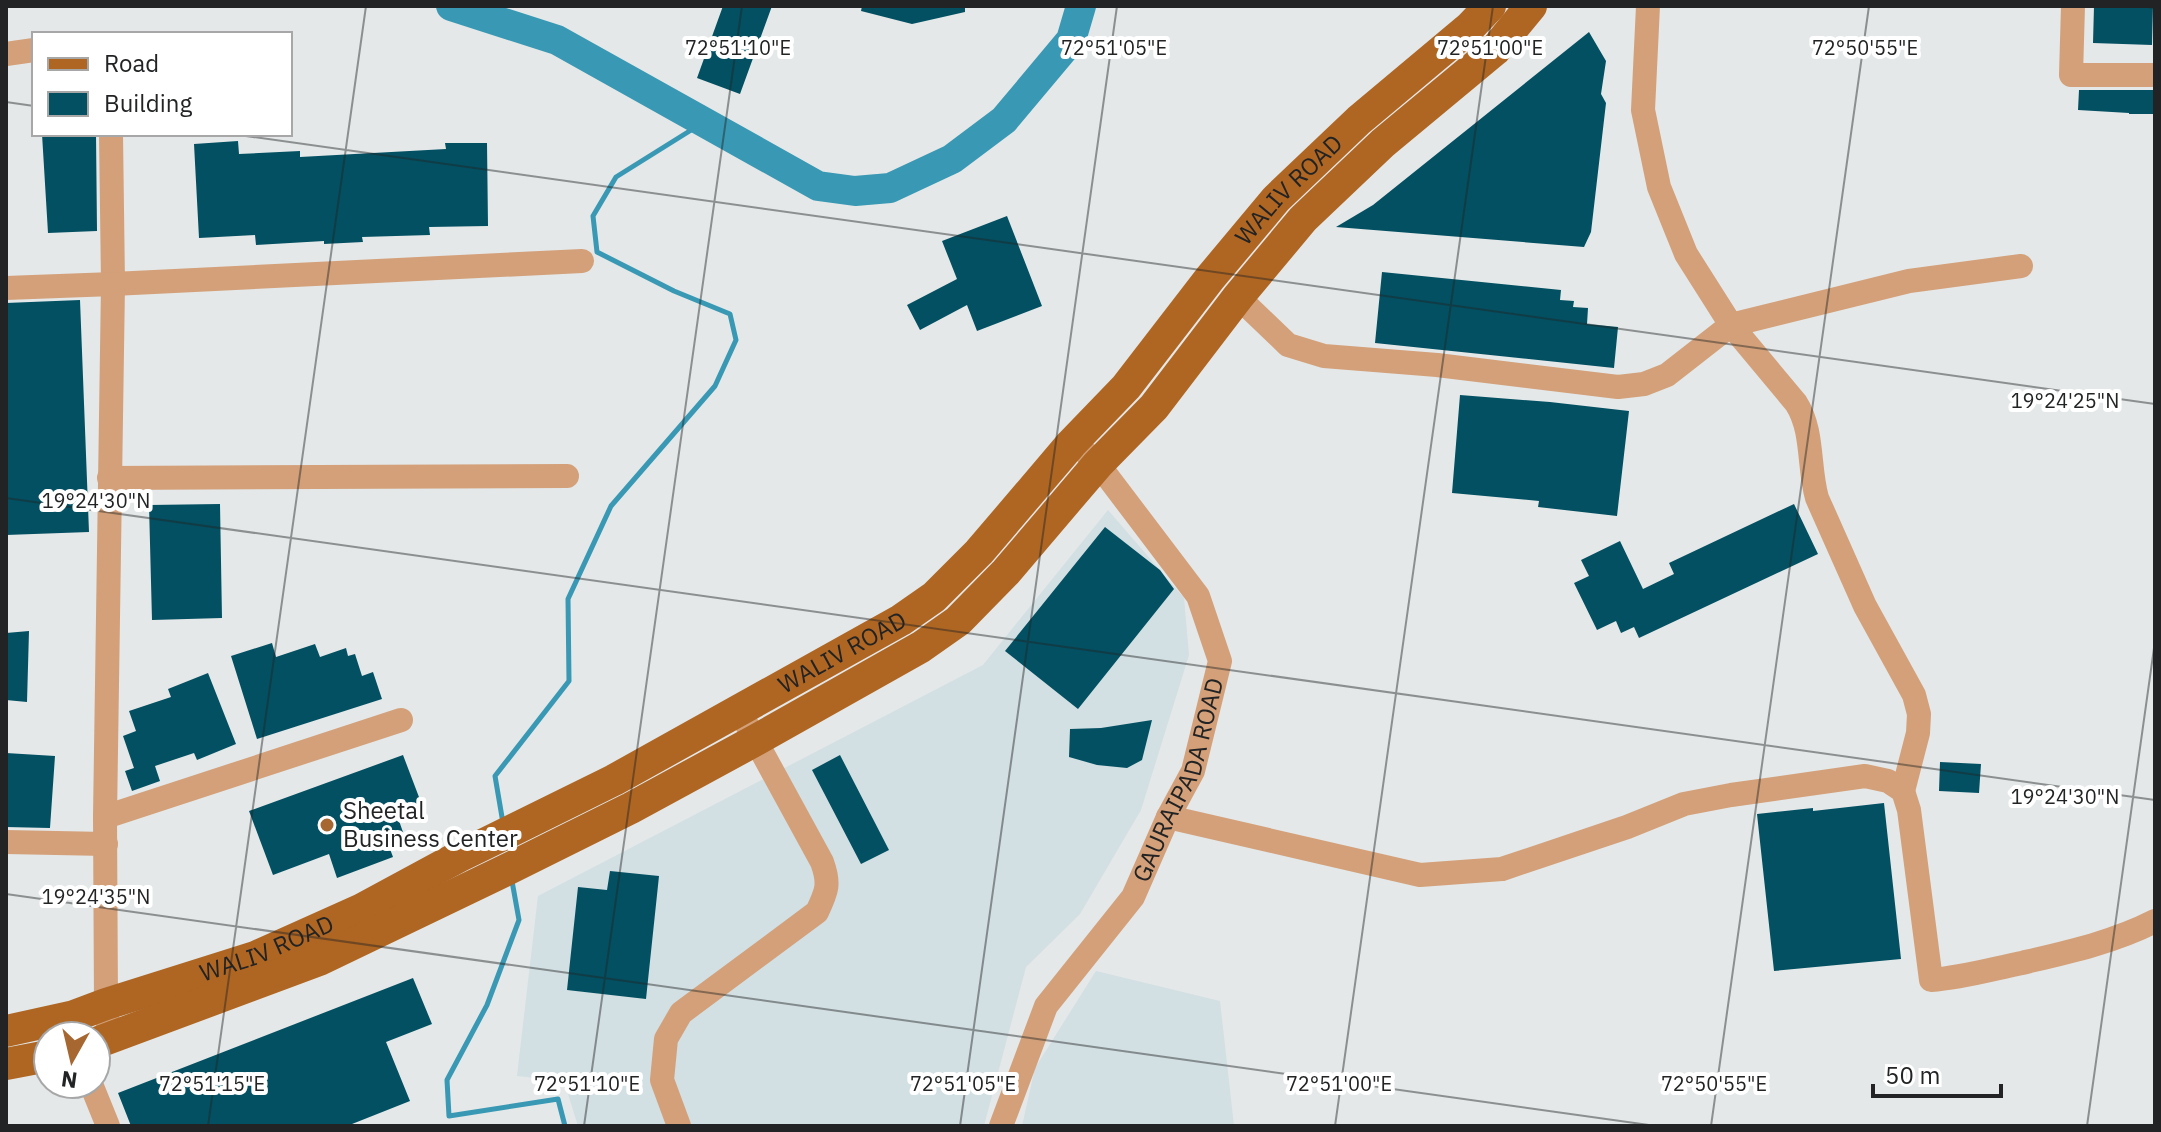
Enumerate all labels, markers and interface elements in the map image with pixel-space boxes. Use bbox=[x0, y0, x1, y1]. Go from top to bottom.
legend bbox=[32, 32, 292, 136]
text: 72°51'10"E bbox=[685, 34, 791, 61]
text: 72°51'05"E bbox=[1061, 34, 1167, 61]
text: 72°51'00"E bbox=[1437, 34, 1543, 61]
text: 72°50'55"E bbox=[1812, 34, 1918, 61]
text: Road bbox=[104, 47, 159, 79]
text: Building bbox=[104, 87, 192, 119]
street label: WALIV ROAD bbox=[1227, 127, 1349, 251]
text: 19°24'25"N bbox=[2011, 387, 2119, 414]
text: 19°24'30"N bbox=[42, 487, 150, 514]
street label: WALIV ROAD bbox=[772, 603, 912, 700]
street label: GAURAIPADA ROAD bbox=[1125, 674, 1230, 887]
text: 19°24'30"N bbox=[2011, 783, 2119, 810]
place label: Sheetal Business Center bbox=[343, 794, 518, 854]
marker: Sheetal Business Center bbox=[318, 816, 336, 834]
text: 19°24'35"N bbox=[42, 883, 150, 910]
street label: WALIV ROAD bbox=[196, 907, 339, 988]
north arrow bbox=[32, 1020, 112, 1100]
scale bar bbox=[1873, 1048, 2001, 1098]
text: 50 m bbox=[1885, 1059, 1940, 1091]
text: N bbox=[59, 1065, 79, 1096]
text: 72°51'15"E bbox=[159, 1070, 265, 1097]
text: 72°51'10"E bbox=[534, 1070, 640, 1097]
text: 72°51'05"E bbox=[910, 1070, 1016, 1097]
text: 72°51'00"E bbox=[1286, 1070, 1392, 1097]
text: 72°50'55"E bbox=[1661, 1070, 1767, 1097]

